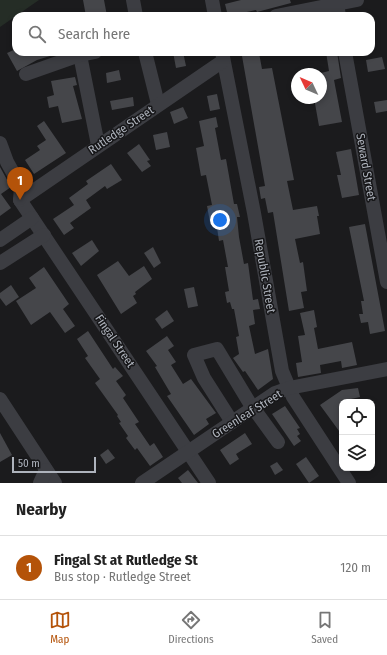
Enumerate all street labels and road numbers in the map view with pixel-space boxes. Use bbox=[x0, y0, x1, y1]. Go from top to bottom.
street label: Rutledge Street bbox=[86, 103, 156, 157]
street label: Seward Street bbox=[353, 132, 379, 202]
street label: Republic Street bbox=[252, 238, 278, 314]
street label: Fingal Street bbox=[92, 312, 138, 370]
street label: Greenleaf Street bbox=[209, 387, 285, 441]

